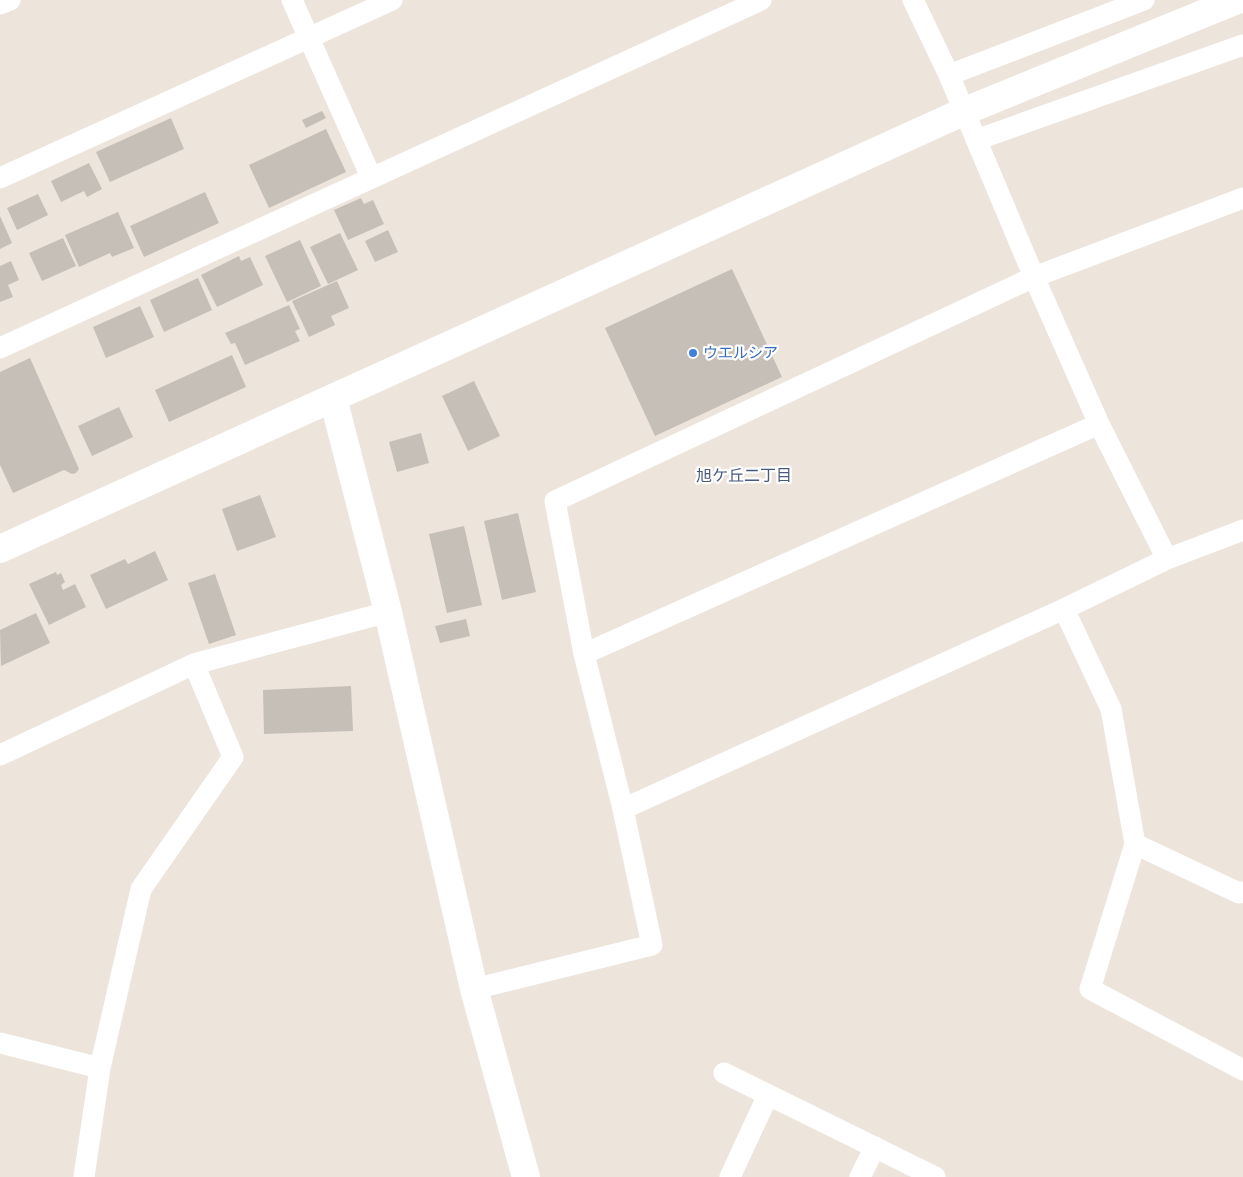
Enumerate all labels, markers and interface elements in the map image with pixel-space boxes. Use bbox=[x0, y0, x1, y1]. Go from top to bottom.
place label: ウエルシア bbox=[703, 342, 778, 364]
marker: ウエルシア bbox=[687, 347, 699, 359]
district label: 旭ケ丘二丁目 bbox=[696, 464, 792, 487]

